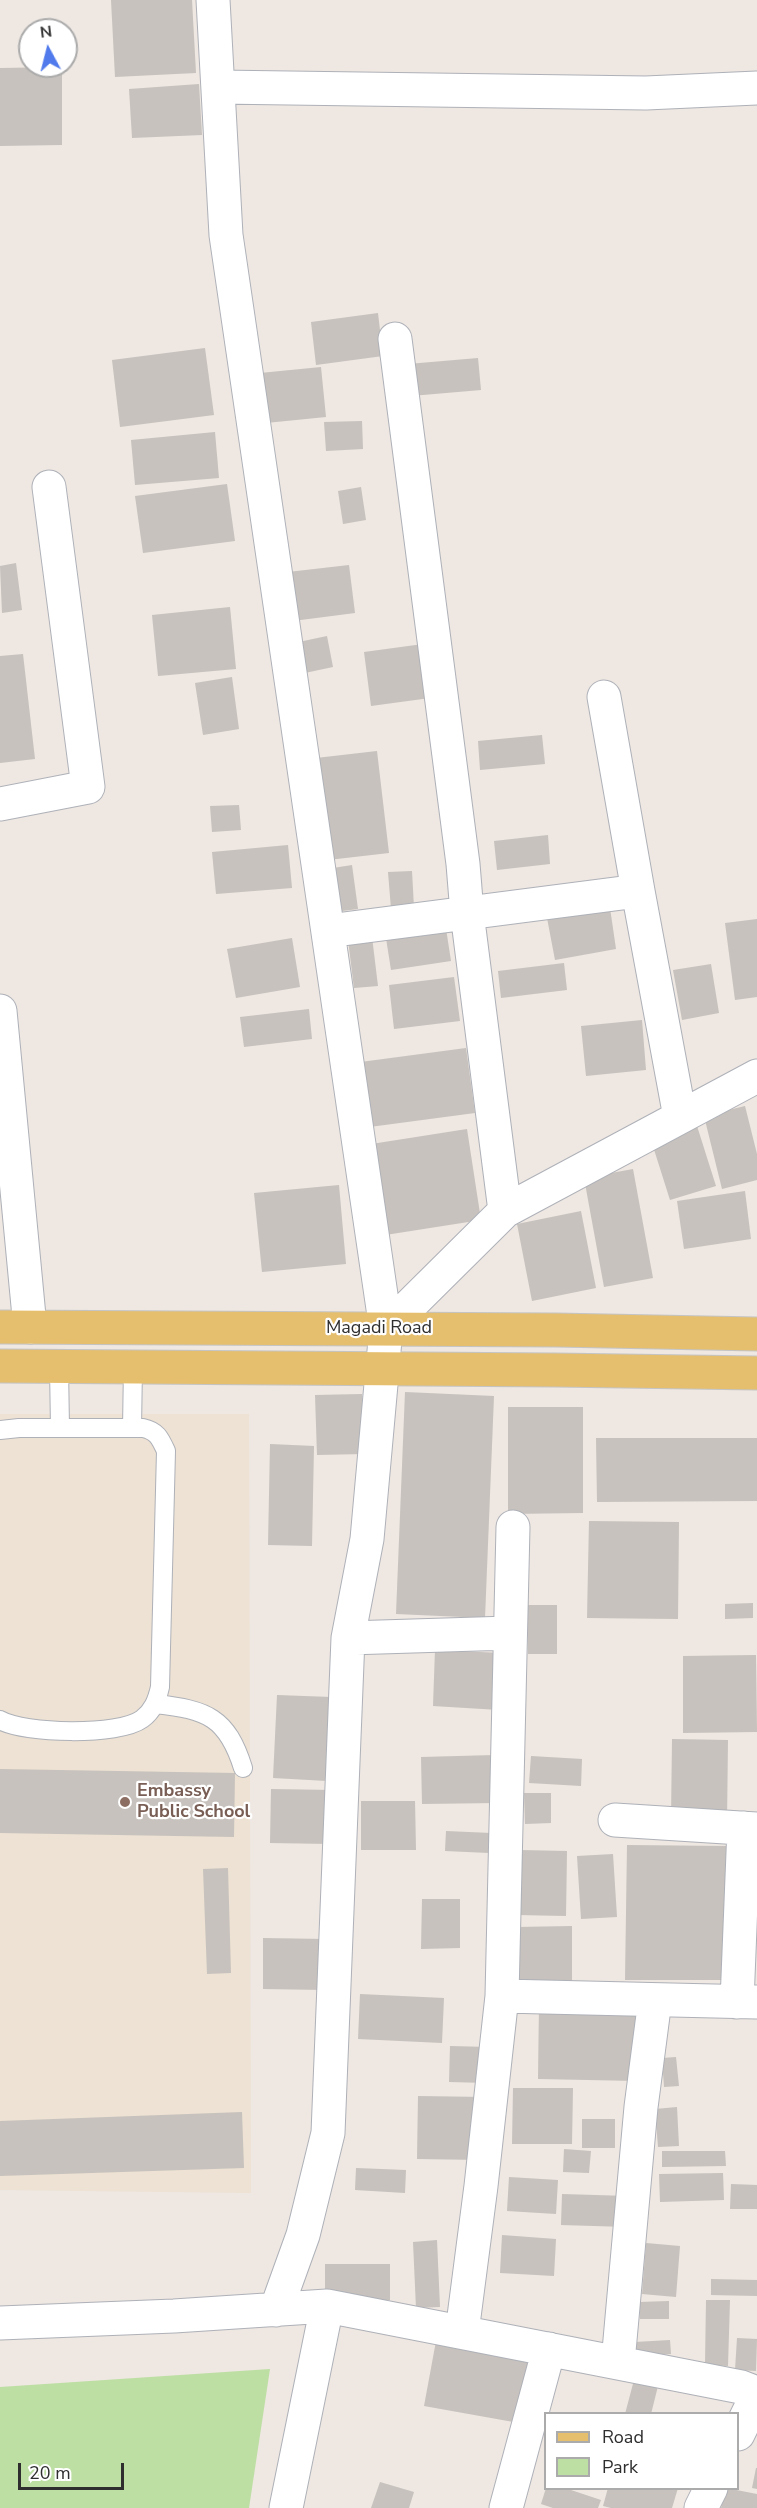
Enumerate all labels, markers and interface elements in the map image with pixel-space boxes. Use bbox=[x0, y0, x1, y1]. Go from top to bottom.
north arrow bbox=[18, 18, 78, 78]
text: N bbox=[39, 20, 53, 44]
street label: Magadi Road bbox=[326, 1318, 432, 1340]
place label: Embassy Public School bbox=[137, 1781, 250, 1824]
marker: Embassy Public School bbox=[118, 1795, 132, 1809]
legend bbox=[544, 2412, 739, 2490]
text: Road bbox=[602, 2425, 644, 2449]
scale bar bbox=[21, 2451, 128, 2489]
text: Park bbox=[602, 2455, 638, 2479]
text: 20 m bbox=[29, 2461, 71, 2485]

